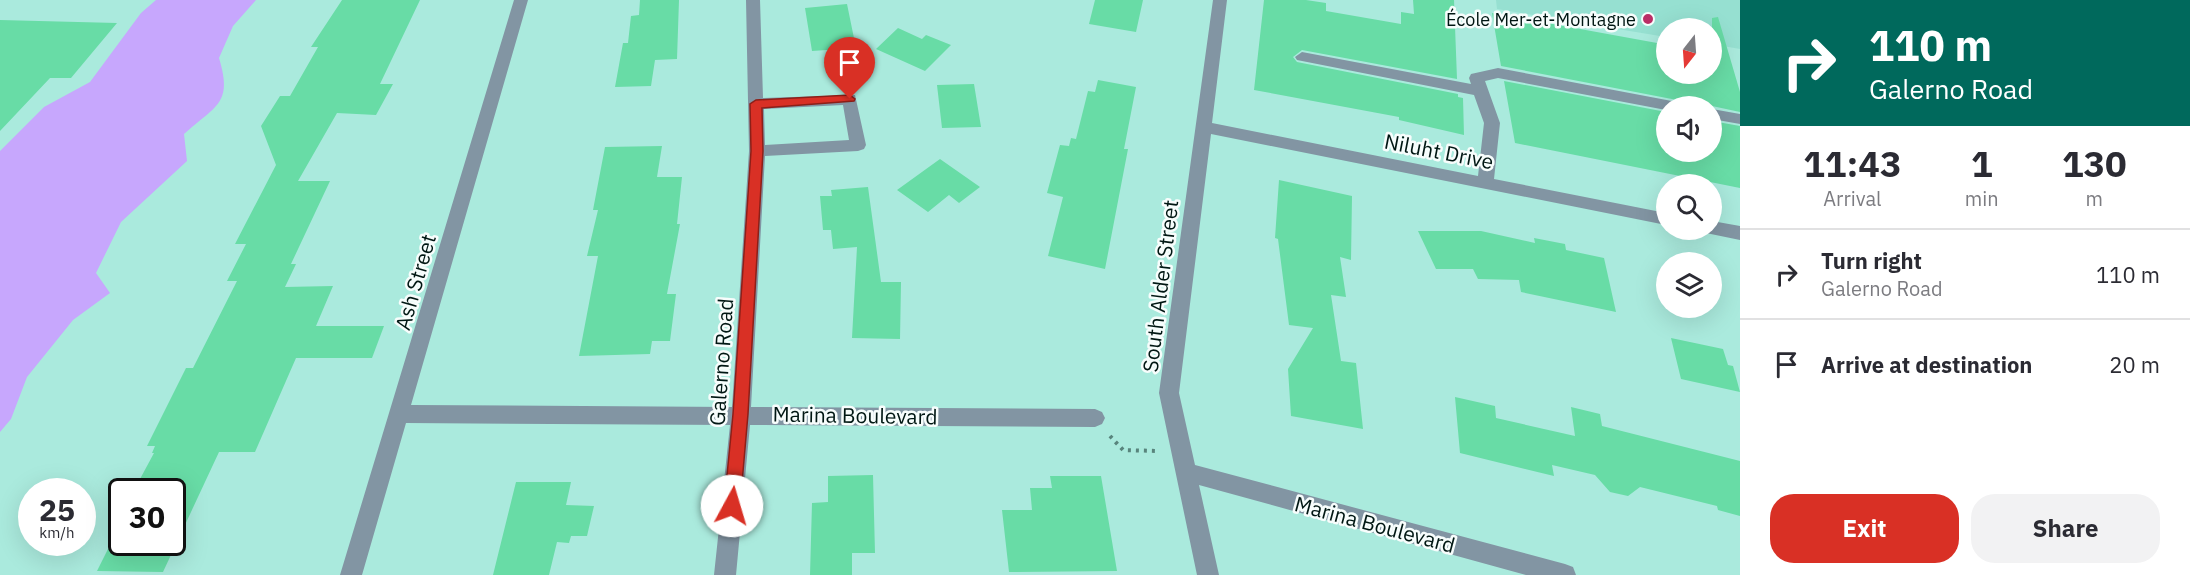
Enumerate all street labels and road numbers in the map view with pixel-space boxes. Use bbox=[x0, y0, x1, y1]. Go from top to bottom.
street label: Niluht Drive bbox=[1382, 127, 1496, 175]
street label: South Alder Street bbox=[1136, 198, 1184, 374]
street label: Ash Street bbox=[388, 231, 442, 333]
street label: Galerno Road bbox=[703, 297, 739, 427]
street label: Marina Boulevard bbox=[772, 400, 938, 430]
street label: Marina Boulevard bbox=[1292, 489, 1458, 559]

